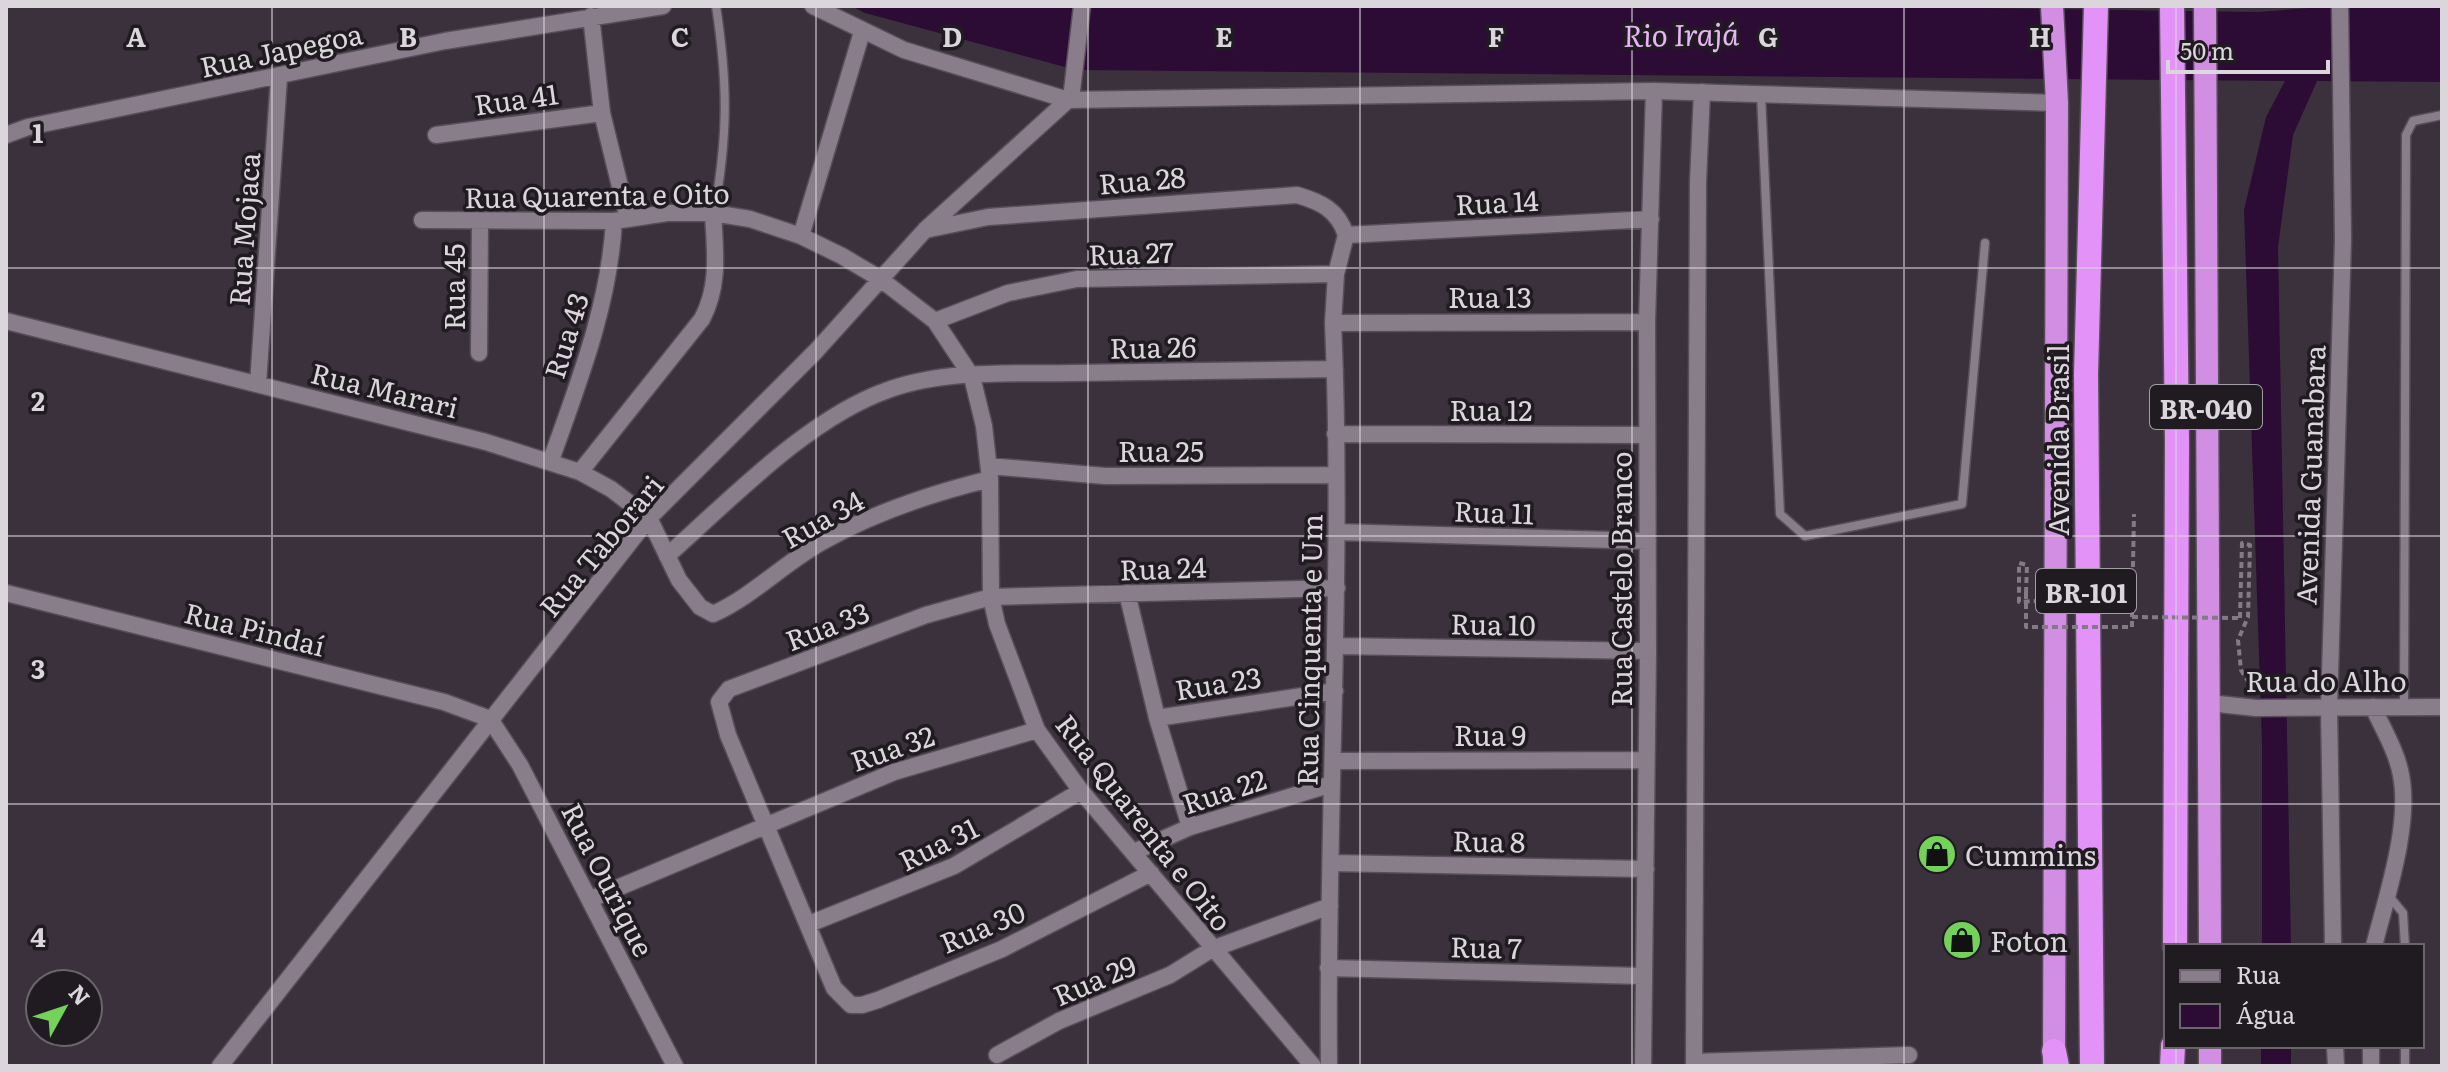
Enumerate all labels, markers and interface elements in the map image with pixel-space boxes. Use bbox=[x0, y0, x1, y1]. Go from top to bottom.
water label: Rio Irajá bbox=[1622, 10, 1740, 56]
street label: Rua Japegoa bbox=[196, 11, 366, 87]
text: A bbox=[126, 16, 146, 55]
text: B bbox=[399, 16, 417, 55]
text: C bbox=[671, 16, 689, 55]
text: D bbox=[942, 16, 962, 55]
text: E bbox=[1215, 16, 1233, 55]
text: F bbox=[1488, 16, 1504, 55]
text: G bbox=[1758, 16, 1778, 55]
text: H bbox=[2029, 16, 2051, 55]
scale bar bbox=[2168, 24, 2328, 74]
text: 50 m bbox=[2180, 32, 2234, 67]
street label: Rua 41 bbox=[471, 71, 561, 125]
text: 1 bbox=[33, 112, 44, 151]
street label: Rua Mojaca bbox=[217, 151, 269, 307]
street label: Rua 28 bbox=[1097, 154, 1187, 204]
street label: Rua Quarenta e Oito bbox=[464, 171, 730, 217]
street label: Rua 14 bbox=[1454, 178, 1540, 224]
street label: Rua 27 bbox=[1087, 230, 1175, 274]
street label: Rua 45 bbox=[432, 243, 474, 331]
street label: Rua 13 bbox=[1448, 275, 1532, 317]
street label: Rua 43 bbox=[532, 287, 598, 383]
street label: Rua 26 bbox=[1109, 324, 1197, 368]
street label: Avenida Brasil bbox=[2036, 344, 2078, 536]
street label: Avenida Guanabara bbox=[2283, 344, 2335, 606]
street label: Rua Marari bbox=[307, 350, 463, 428]
text: 2 bbox=[31, 380, 45, 419]
road number: BR-040 bbox=[2150, 385, 2262, 429]
street label: Rua 12 bbox=[1449, 388, 1533, 430]
street label: Rua 25 bbox=[1118, 429, 1204, 471]
street label: Rua Castelo Branco bbox=[1599, 451, 1641, 707]
street label: Rua Taborari bbox=[528, 465, 672, 625]
street label: Rua 34 bbox=[773, 478, 871, 558]
street label: Rua 11 bbox=[1453, 489, 1535, 533]
street label: Rua Cinquenta e Um bbox=[1285, 514, 1331, 786]
street label: Rua 24 bbox=[1119, 544, 1207, 590]
road number: BR-101 bbox=[2036, 569, 2136, 613]
street label: Rua Pindaí bbox=[180, 590, 330, 666]
street label: Rua 33 bbox=[779, 590, 875, 660]
street label: Rua 10 bbox=[1450, 601, 1536, 645]
text: 3 bbox=[31, 648, 45, 687]
street label: Rua 23 bbox=[1172, 654, 1264, 710]
street label: Rua do Alho bbox=[2245, 659, 2407, 701]
street label: Rua Quarenta e Oito bbox=[1047, 704, 1243, 940]
street label: Rua 32 bbox=[844, 713, 940, 781]
street label: Rua 9 bbox=[1454, 713, 1526, 755]
street label: Rua 22 bbox=[1177, 757, 1271, 823]
street label: Rua Ourique bbox=[552, 795, 666, 963]
street label: Rua 31 bbox=[891, 806, 985, 880]
street label: Rua 8 bbox=[1452, 818, 1526, 862]
shop icon: Cummins bbox=[1916, 833, 1958, 875]
place label: Cummins bbox=[1965, 833, 2096, 875]
street label: Rua 30 bbox=[933, 889, 1031, 963]
text: 4 bbox=[30, 916, 46, 955]
shop icon: Foton bbox=[1941, 919, 1983, 961]
place label: Foton bbox=[1990, 919, 2068, 961]
street label: Rua 7 bbox=[1450, 924, 1522, 968]
street label: Rua 29 bbox=[1046, 943, 1142, 1015]
legend bbox=[2164, 944, 2424, 1048]
text: Rua bbox=[2236, 956, 2281, 991]
north arrow bbox=[24, 968, 104, 1048]
text: N bbox=[62, 977, 99, 1012]
text: Água bbox=[2236, 996, 2295, 1031]

